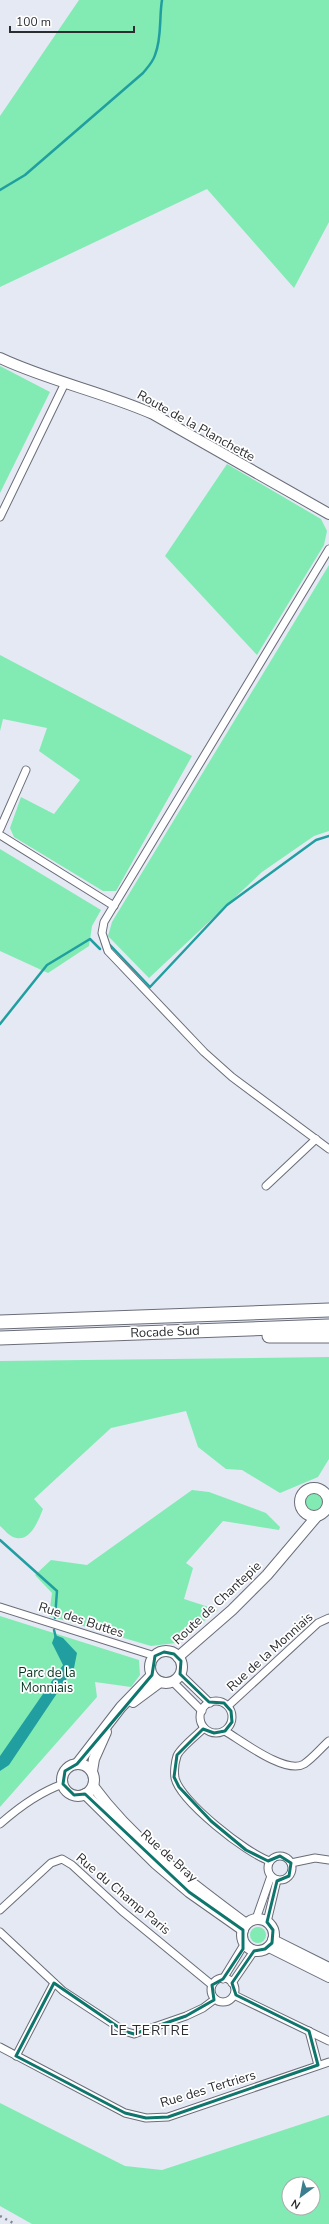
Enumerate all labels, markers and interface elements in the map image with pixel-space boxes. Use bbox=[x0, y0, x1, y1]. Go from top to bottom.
scale bar bbox=[10, 8, 134, 34]
text: 100 m bbox=[16, 14, 51, 30]
street label: Route de la Planchette bbox=[134, 386, 258, 466]
street label: Rocade Sud bbox=[130, 1322, 200, 1342]
street label: Route de Chantepie bbox=[169, 1557, 265, 1649]
street label: Rue des Buttes bbox=[36, 1598, 126, 1642]
street label: Rue de la Monniais bbox=[223, 1608, 317, 1696]
park label: Parc de la Monniais bbox=[18, 1664, 76, 1697]
street label: Rue de Bray bbox=[137, 1826, 202, 1887]
street label: Rue du Champ Paris bbox=[72, 1849, 174, 1939]
district label: LE TERTRE bbox=[110, 2021, 190, 2040]
street label: Rue des Tertriers bbox=[158, 2066, 258, 2112]
north arrow bbox=[281, 2176, 321, 2216]
text: N bbox=[288, 2196, 303, 2213]

